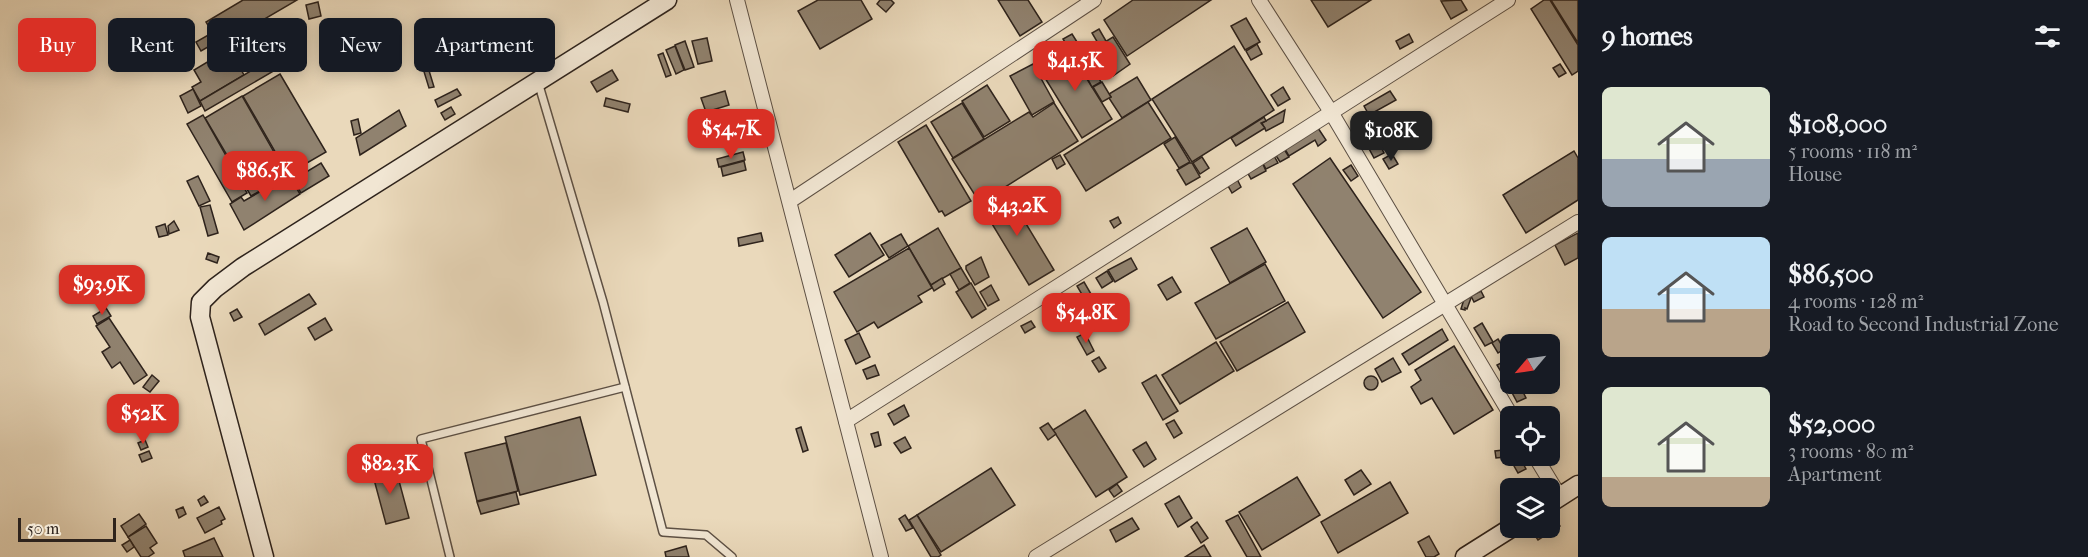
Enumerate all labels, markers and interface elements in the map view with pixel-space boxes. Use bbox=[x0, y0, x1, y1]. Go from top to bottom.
chip: Buy bbox=[18, 18, 96, 72]
chip: Rent bbox=[108, 18, 195, 72]
chip: Filters bbox=[207, 18, 307, 72]
chip: New bbox=[319, 18, 402, 72]
chip: Apartment bbox=[414, 18, 555, 72]
icon: filters bbox=[2031, 20, 2064, 53]
text: 9 homes bbox=[1602, 21, 1693, 52]
pin: $41.5K bbox=[1026, 41, 1124, 92]
text: $41.5K bbox=[1047, 49, 1103, 72]
pin: $54.7K bbox=[682, 109, 780, 160]
text: $108,000 bbox=[1788, 109, 1887, 140]
pin: $108K bbox=[1349, 111, 1433, 162]
icon: home bbox=[1650, 111, 1722, 183]
text: $54.7K bbox=[702, 117, 760, 140]
text: $108K bbox=[1364, 119, 1418, 142]
text: 5 rooms · 118 m² bbox=[1788, 140, 1917, 163]
pin: $86.5K bbox=[216, 151, 314, 202]
text: $86.5K bbox=[236, 159, 294, 182]
text: House bbox=[1788, 163, 1842, 186]
pin: $43.2K bbox=[968, 186, 1066, 237]
text: $43.2K bbox=[987, 194, 1047, 217]
text: $86,500 bbox=[1788, 259, 1874, 290]
icon: home bbox=[1650, 261, 1722, 333]
pin: $93.9K bbox=[53, 265, 151, 316]
text: $93.9K bbox=[73, 273, 131, 296]
text: 4 rooms · 128 m² bbox=[1788, 290, 1923, 313]
pin: $54.8K bbox=[1037, 293, 1135, 344]
text: $54.8K bbox=[1056, 301, 1116, 324]
text: Road to Second Industrial Zone bbox=[1788, 313, 2059, 336]
north arrow bbox=[1500, 334, 1560, 394]
map controls bbox=[1500, 334, 1560, 538]
pin: $52K bbox=[107, 394, 179, 445]
text: $52K bbox=[121, 402, 165, 425]
button: locate bbox=[1500, 406, 1560, 466]
text: $52,000 bbox=[1788, 409, 1875, 440]
icon: home bbox=[1650, 411, 1722, 483]
text: 3 rooms · 80 m² bbox=[1788, 440, 1913, 463]
pin: $82.3K bbox=[341, 444, 439, 495]
text: $82.3K bbox=[361, 452, 419, 475]
text: Apartment bbox=[1788, 463, 1882, 486]
button: layers bbox=[1500, 478, 1560, 538]
scale bar bbox=[18, 515, 116, 542]
text: 50 m bbox=[27, 519, 59, 538]

